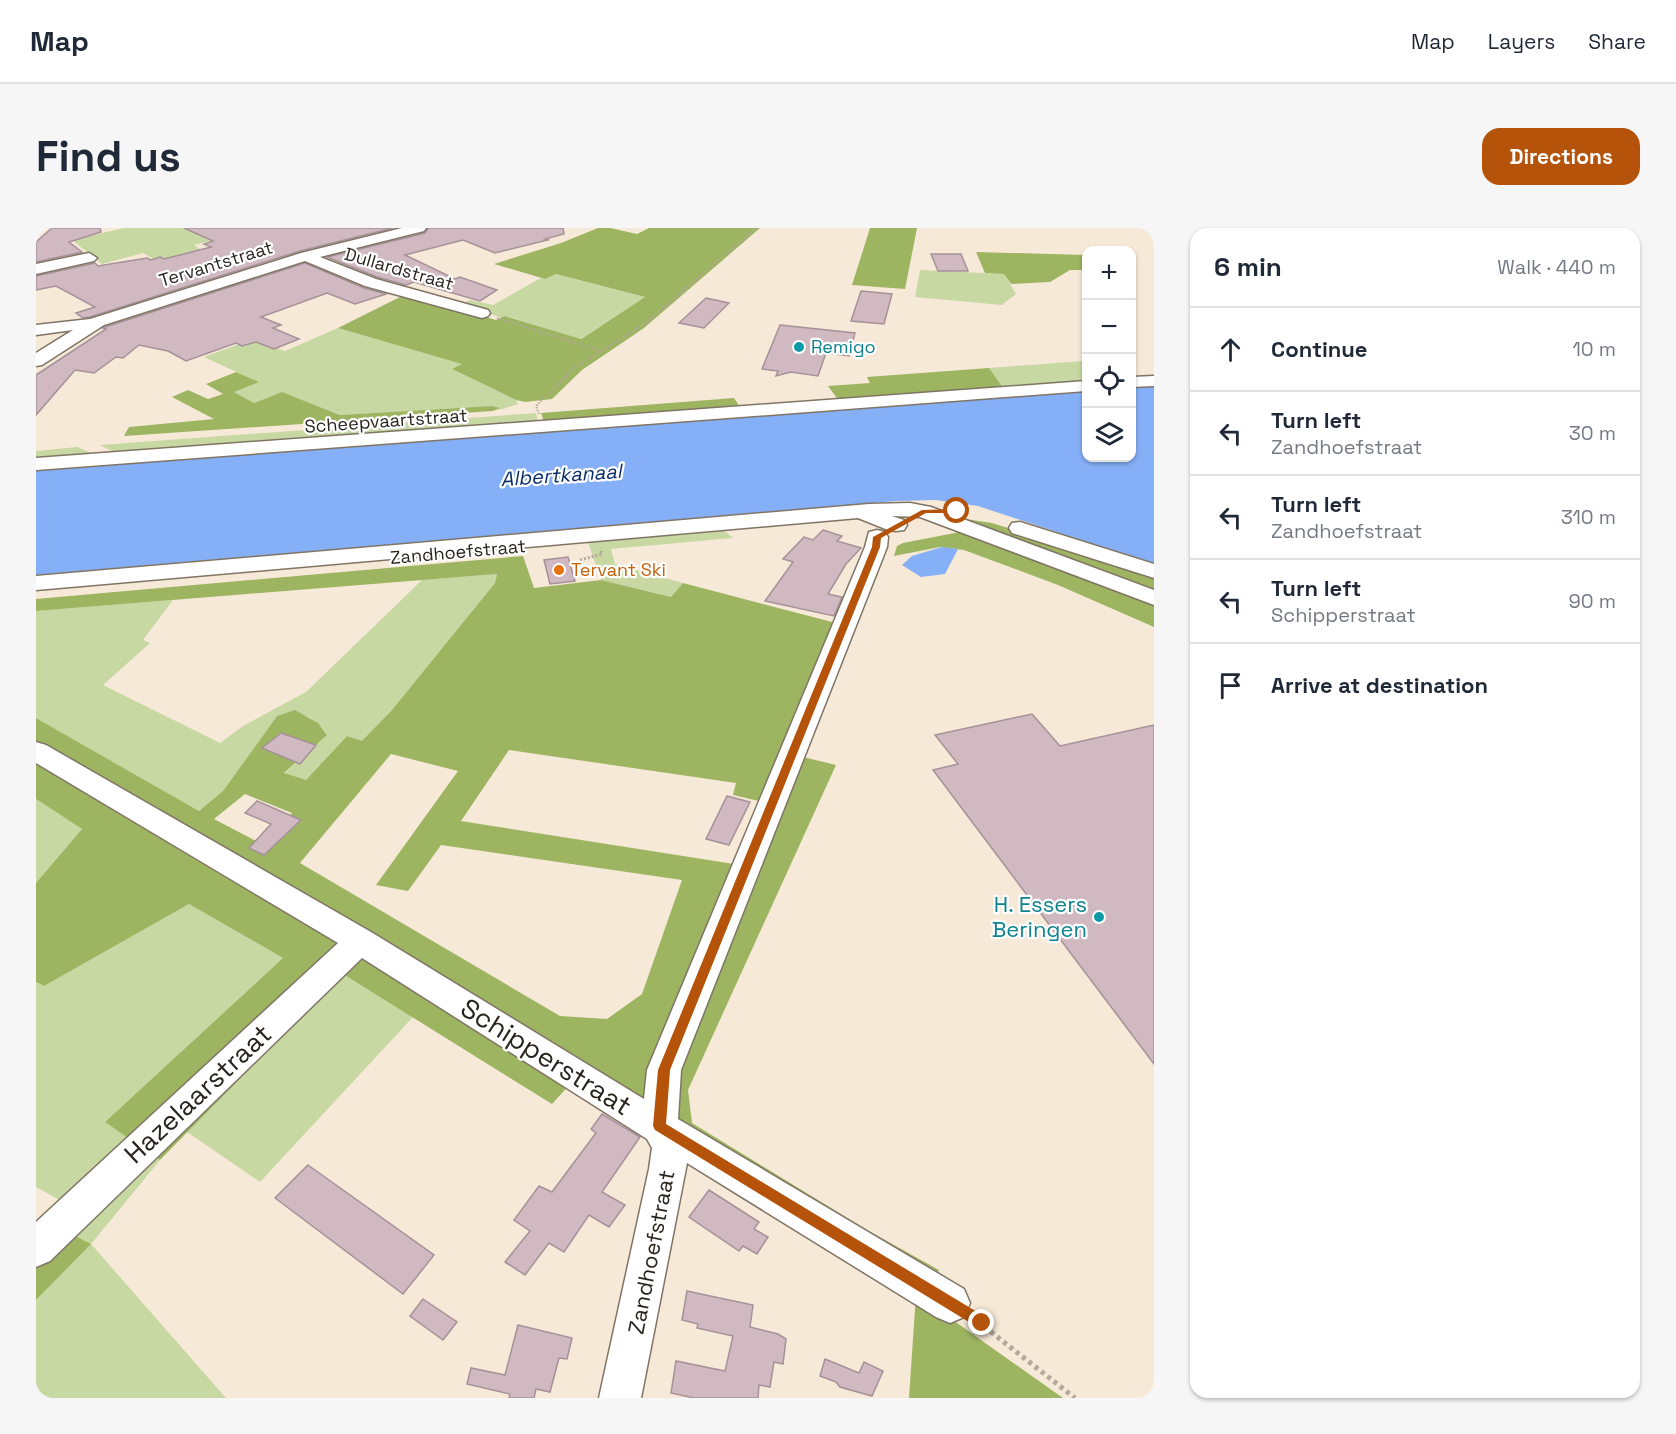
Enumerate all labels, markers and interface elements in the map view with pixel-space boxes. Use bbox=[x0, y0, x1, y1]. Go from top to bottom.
text: Map bbox=[30, 23, 89, 59]
text: Map bbox=[1411, 28, 1455, 55]
text: Layers bbox=[1488, 28, 1555, 55]
text: Share bbox=[1588, 28, 1646, 55]
button: Directions bbox=[1482, 128, 1640, 185]
text: Find us bbox=[36, 130, 181, 183]
street label: Tervantstraat bbox=[156, 235, 275, 292]
street label: Dullardstraat bbox=[342, 242, 456, 295]
map controls bbox=[1082, 246, 1136, 462]
button: + bbox=[1082, 246, 1136, 300]
text: 6 min bbox=[1214, 250, 1282, 284]
text: Walk · 440 m bbox=[1497, 254, 1616, 280]
button: − bbox=[1082, 300, 1136, 354]
icon: ahead bbox=[1214, 333, 1247, 366]
place label: Remigo bbox=[811, 335, 876, 358]
text: Continue bbox=[1271, 335, 1367, 363]
text: 10 m bbox=[1572, 336, 1616, 362]
marker: Remigo bbox=[792, 340, 806, 354]
button: locate bbox=[1082, 354, 1136, 408]
street label: Scheepvaartstraat bbox=[304, 403, 468, 438]
text: Turn left bbox=[1271, 406, 1361, 434]
button: layers bbox=[1082, 408, 1136, 462]
icon: left bbox=[1214, 417, 1247, 450]
text: 30 m bbox=[1569, 420, 1616, 446]
text: Zandhoefstraat bbox=[1271, 434, 1422, 460]
water label: Albertkanaal bbox=[500, 458, 624, 492]
text: Turn left bbox=[1271, 490, 1361, 518]
route start bbox=[943, 497, 969, 523]
icon: left bbox=[1214, 501, 1247, 534]
text: 310 m bbox=[1561, 504, 1616, 530]
text: Zandhoefstraat bbox=[1271, 518, 1422, 544]
street label: Zandhoefstraat bbox=[389, 534, 527, 569]
place label: Tervant Ski bbox=[571, 558, 666, 581]
marker: Tervant Ski bbox=[552, 563, 566, 577]
text: Turn left bbox=[1271, 574, 1361, 602]
icon: left bbox=[1214, 585, 1247, 618]
text: 90 m bbox=[1569, 588, 1616, 614]
text: Schipperstraat bbox=[1271, 602, 1416, 628]
icon: arrive bbox=[1214, 669, 1247, 702]
text: Arrive at destination bbox=[1271, 671, 1488, 699]
place label: H. Essers Beringen bbox=[992, 890, 1087, 943]
marker: H. Essers Beringen bbox=[1092, 910, 1106, 924]
street label: Schipperstraat bbox=[454, 990, 638, 1123]
street label: Hazelaarstraat bbox=[117, 1016, 279, 1171]
street label: Zandhoefstraat bbox=[621, 1168, 681, 1336]
route end bbox=[968, 1309, 994, 1335]

